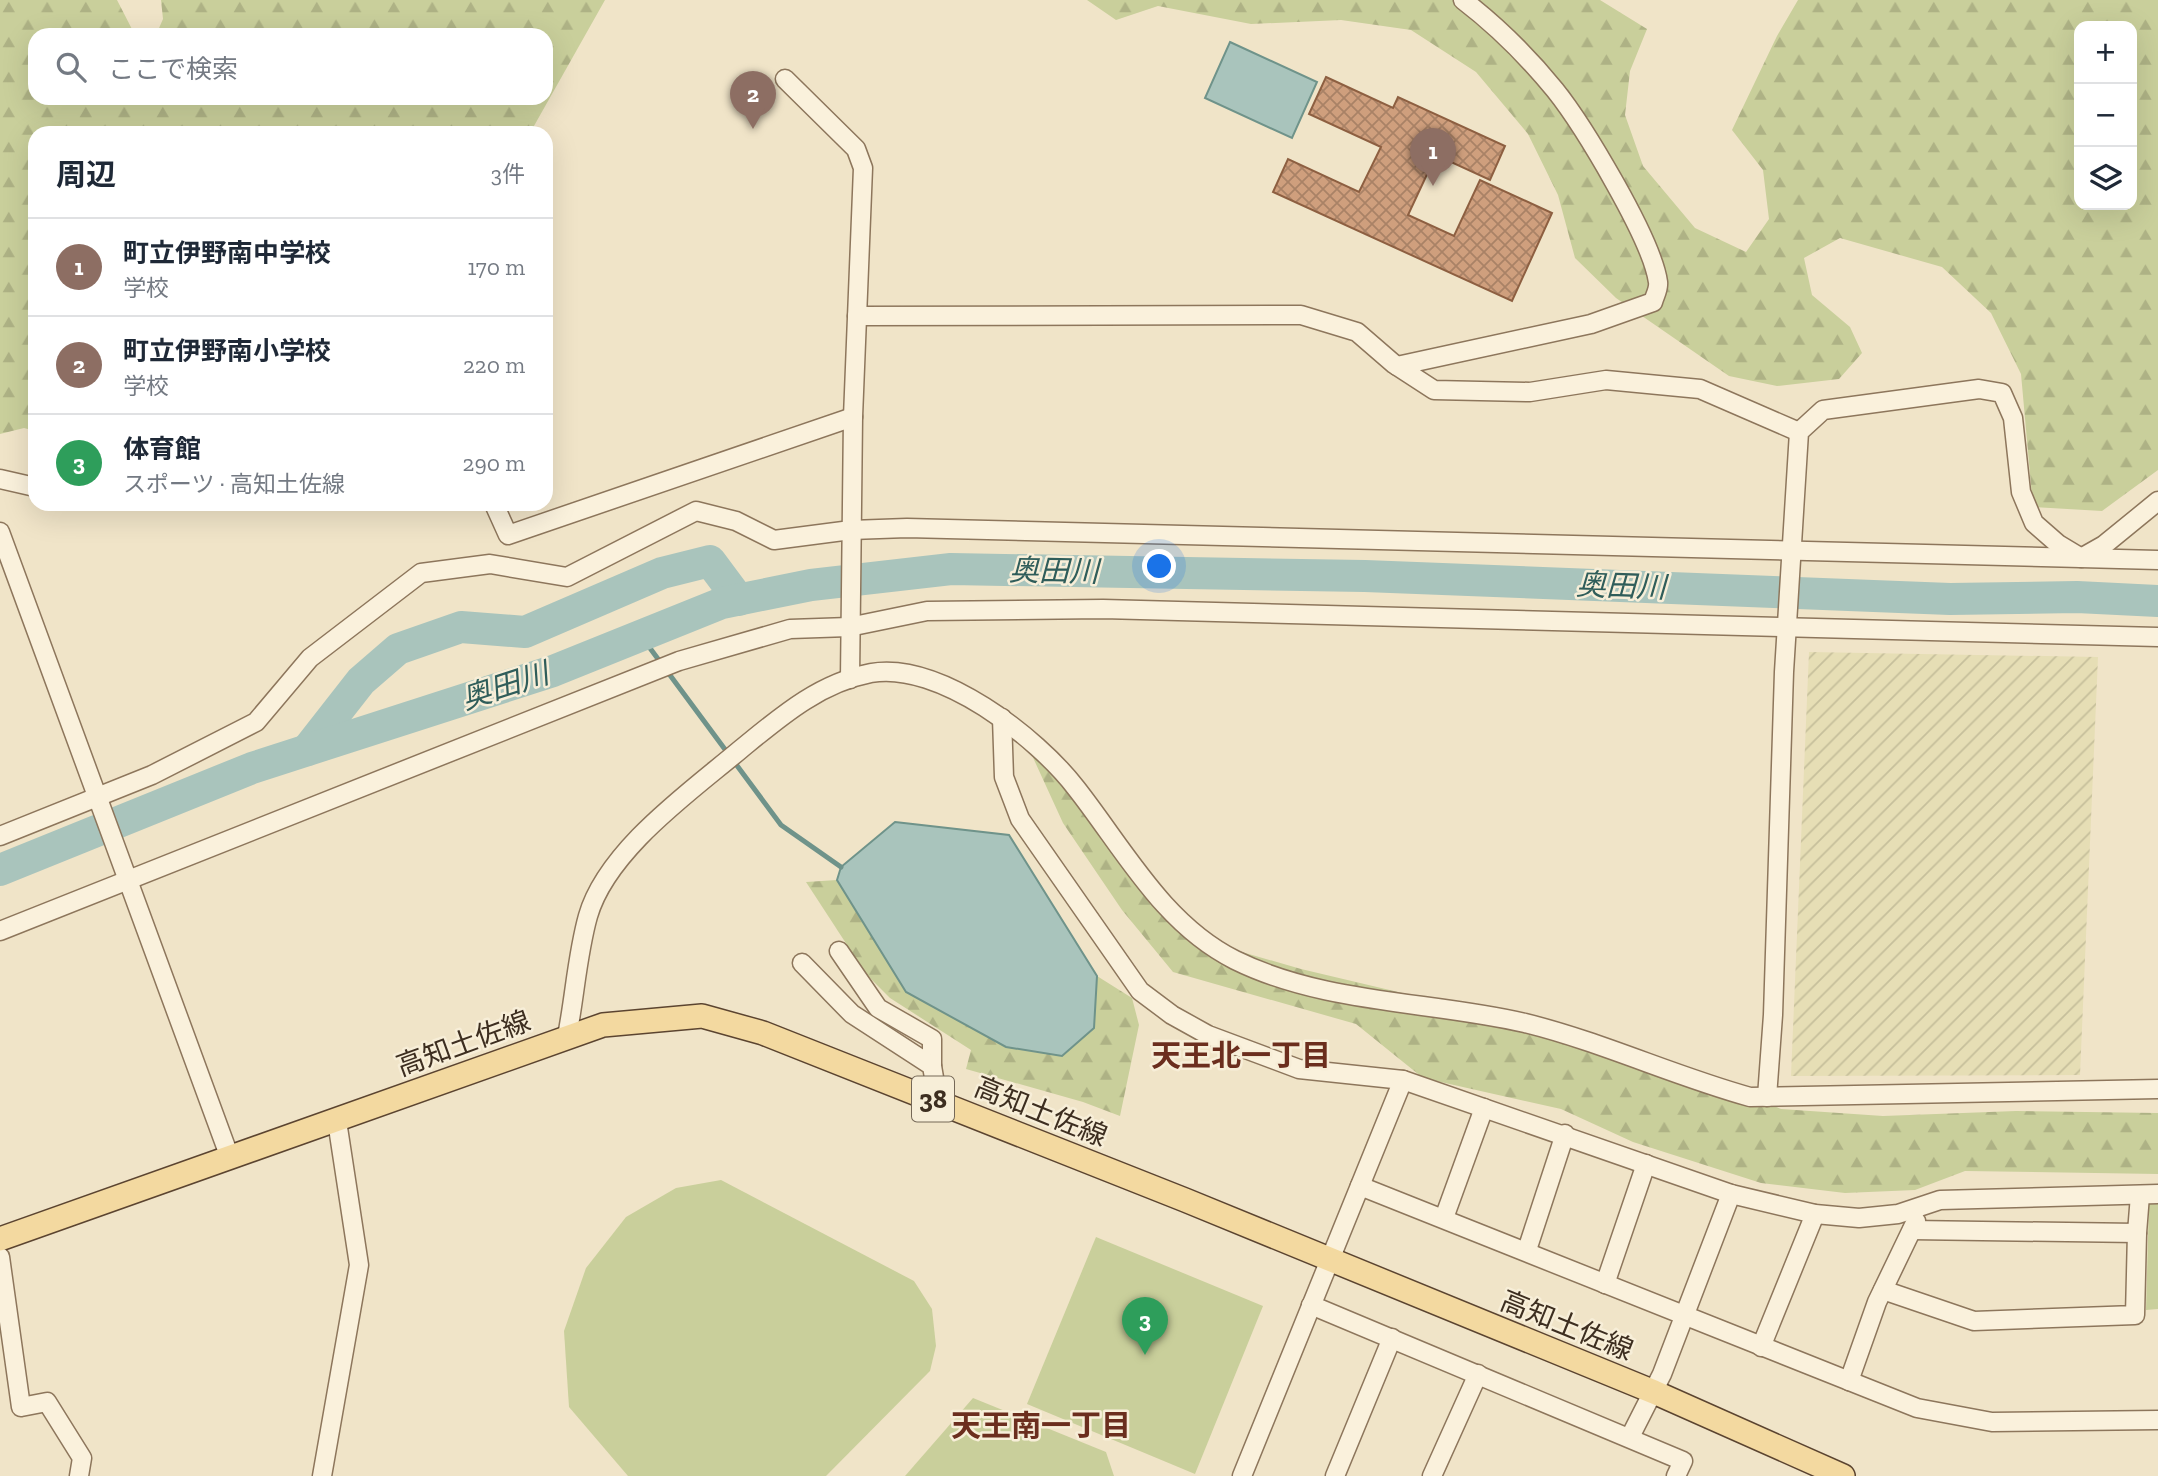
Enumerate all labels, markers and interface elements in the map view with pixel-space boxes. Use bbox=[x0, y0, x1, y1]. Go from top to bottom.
map controls bbox=[2074, 21, 2137, 210]
button: + bbox=[2074, 21, 2137, 84]
search box bbox=[28, 28, 553, 105]
icon: search bbox=[52, 48, 90, 86]
text: ここで検索 bbox=[108, 53, 238, 85]
pin: 2 bbox=[730, 71, 776, 129]
button: − bbox=[2074, 84, 2137, 147]
pin: 1 bbox=[1410, 128, 1456, 186]
button: layers bbox=[2074, 147, 2137, 210]
text: 周辺 bbox=[56, 157, 116, 193]
text: 3件 bbox=[491, 160, 525, 188]
text: 町立伊野南中学校 bbox=[123, 237, 331, 269]
text: 1 bbox=[74, 253, 84, 281]
text: 170 m bbox=[467, 253, 525, 281]
text: 学校 bbox=[123, 274, 169, 302]
text: 町立伊野南小学校 bbox=[123, 335, 331, 367]
text: 2 bbox=[73, 351, 85, 379]
text: 220 m bbox=[463, 351, 525, 379]
text: 学校 bbox=[123, 372, 169, 400]
text: 体育館 bbox=[123, 433, 201, 465]
text: 3 bbox=[73, 449, 85, 477]
text: 290 m bbox=[463, 449, 525, 477]
text: スポーツ · 高知土佐線 bbox=[123, 470, 345, 498]
your location bbox=[1142, 549, 1176, 583]
water label: 奥田川 bbox=[1009, 552, 1102, 590]
water label: 奥田川 bbox=[1575, 566, 1670, 606]
water label: 奥田川 bbox=[457, 654, 556, 717]
street label: 高知土佐線 bbox=[392, 1004, 535, 1083]
district label: 天王北一丁目 bbox=[1151, 1038, 1331, 1074]
street label: 高知土佐線 bbox=[970, 1070, 1112, 1153]
road number: 38 bbox=[912, 1076, 954, 1122]
street label: 高知土佐線 bbox=[1496, 1284, 1638, 1367]
pin: 3 bbox=[1122, 1297, 1168, 1355]
district label: 天王南一丁目 bbox=[951, 1408, 1131, 1444]

